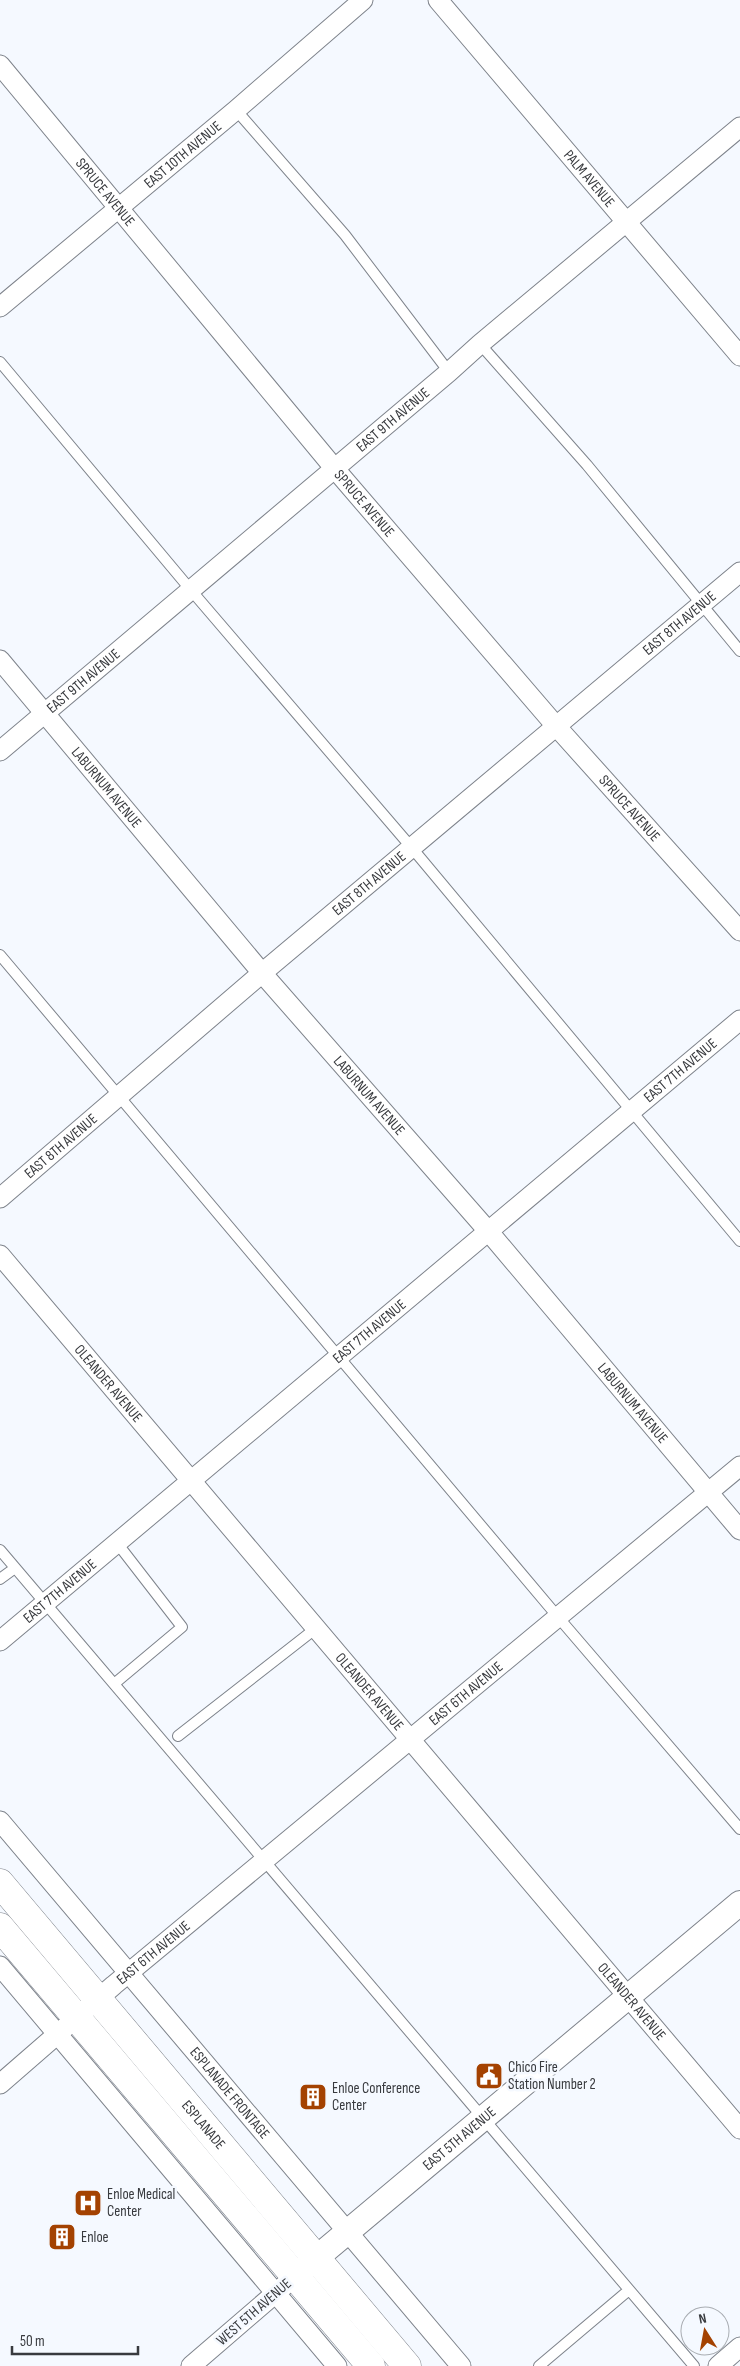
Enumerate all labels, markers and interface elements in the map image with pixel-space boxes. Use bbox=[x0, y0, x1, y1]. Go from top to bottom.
street label: EAST 10TH AVENUE bbox=[140, 117, 225, 192]
street label: PALM AVENUE bbox=[560, 146, 619, 211]
street label: SPRUCE AVENUE bbox=[71, 154, 139, 230]
street label: EAST 9TH AVENUE bbox=[352, 383, 433, 456]
street label: SPRUCE AVENUE bbox=[330, 466, 399, 541]
street label: EAST 8TH AVENUE bbox=[639, 587, 720, 659]
street label: EAST 9TH AVENUE bbox=[43, 644, 124, 717]
street label: LABURNUM AVENUE bbox=[67, 743, 146, 832]
street label: SPRUCE AVENUE bbox=[595, 771, 664, 845]
street label: EAST 8TH AVENUE bbox=[328, 847, 410, 920]
street label: EAST 7TH AVENUE bbox=[640, 1034, 721, 1106]
street label: LABURNUM AVENUE bbox=[329, 1052, 409, 1139]
street label: EAST 8TH AVENUE bbox=[20, 1109, 101, 1182]
street label: EAST 7TH AVENUE bbox=[329, 1295, 410, 1367]
street label: OLEANDER AVENUE bbox=[70, 1340, 147, 1426]
street label: LABURNUM AVENUE bbox=[594, 1359, 672, 1447]
street label: EAST 7TH AVENUE bbox=[19, 1555, 100, 1627]
street label: OLEANDER AVENUE bbox=[331, 1649, 408, 1734]
street label: EAST 6TH AVENUE bbox=[425, 1657, 507, 1729]
street label: EAST 6TH AVENUE bbox=[113, 1916, 194, 1989]
street label: OLEANDER AVENUE bbox=[594, 1959, 670, 2044]
street label: ESPLANADE FRONTAGE bbox=[186, 2043, 274, 2143]
place label: Chico Fire Station Number 2 bbox=[508, 2058, 596, 2094]
public building icon: Chico Fire Station Number 2 bbox=[474, 2061, 504, 2091]
place label: Enloe Conference Center bbox=[332, 2079, 420, 2115]
building icon: Enloe Conference Center bbox=[298, 2082, 328, 2112]
street label: ESPLANADE bbox=[178, 2097, 230, 2153]
street label: EAST 5TH AVENUE bbox=[419, 2102, 500, 2174]
place label: Enloe Medical Center bbox=[107, 2185, 175, 2221]
hospital icon: Enloe Medical Center bbox=[73, 2188, 103, 2218]
building icon: Enloe bbox=[47, 2222, 77, 2252]
place label: Enloe bbox=[81, 2228, 109, 2247]
street label: WEST 5TH AVENUE bbox=[213, 2274, 295, 2350]
north arrow bbox=[680, 2306, 730, 2356]
text: N bbox=[697, 2310, 708, 2328]
scale bar bbox=[12, 2324, 139, 2356]
text: 50 m bbox=[20, 2332, 45, 2351]

